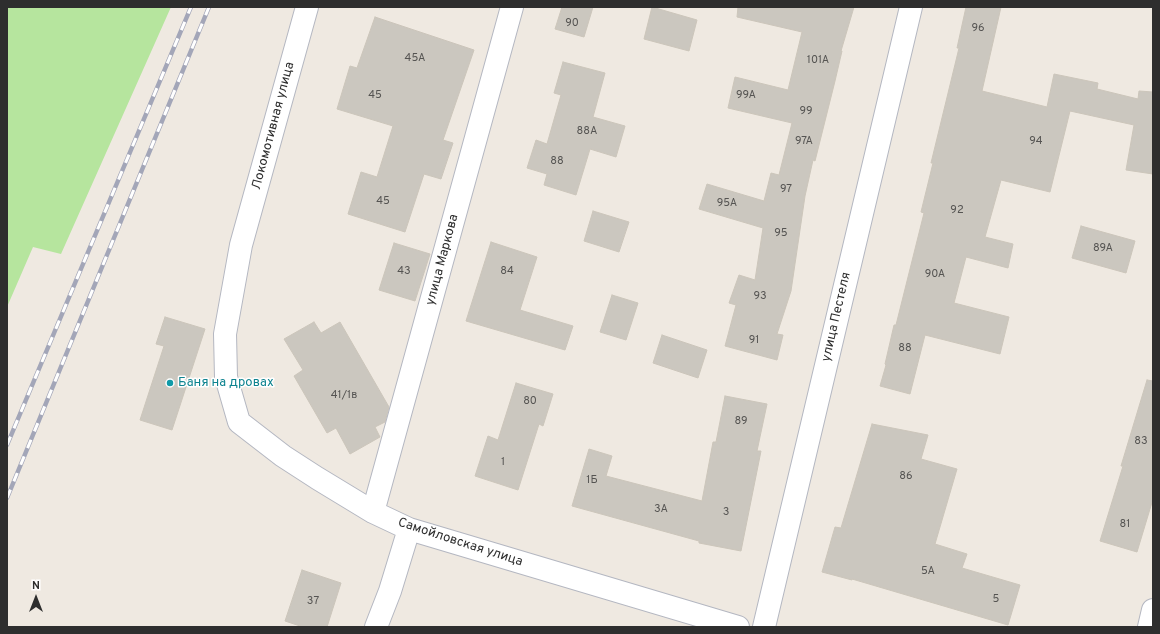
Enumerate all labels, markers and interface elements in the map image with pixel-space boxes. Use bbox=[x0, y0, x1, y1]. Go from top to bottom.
house number: 90 bbox=[565, 17, 579, 31]
house number: 96 bbox=[971, 22, 985, 36]
house number: 45А bbox=[405, 52, 425, 66]
house number: 101А bbox=[807, 54, 829, 68]
street label: Локомотивная улица bbox=[249, 60, 299, 192]
house number: 45 bbox=[368, 89, 382, 103]
house number: 99А bbox=[736, 89, 756, 103]
house number: 99 bbox=[799, 105, 813, 119]
house number: 88А bbox=[577, 125, 597, 139]
house number: 97А bbox=[795, 135, 813, 149]
house number: 94 bbox=[1029, 135, 1043, 149]
house number: 88 bbox=[550, 155, 564, 169]
house number: 97 bbox=[780, 183, 792, 197]
house number: 45 bbox=[376, 195, 390, 209]
house number: 95А bbox=[717, 197, 737, 211]
house number: 92 bbox=[950, 204, 964, 218]
street label: улица Маркова bbox=[423, 213, 463, 307]
house number: 95 bbox=[774, 227, 788, 241]
house number: 89А bbox=[1093, 242, 1113, 256]
house number: 43 bbox=[397, 265, 411, 279]
house number: 84 bbox=[500, 265, 514, 279]
house number: 90А bbox=[925, 268, 945, 282]
street label: улица Пестеля bbox=[819, 271, 855, 363]
house number: 93 bbox=[753, 290, 767, 304]
house number: 91 bbox=[749, 334, 759, 348]
house number: 88 bbox=[898, 342, 912, 356]
place label: Баня на дровах bbox=[178, 375, 274, 391]
marker: Баня на дровах bbox=[165, 378, 175, 388]
house number: 41/1в bbox=[331, 389, 357, 403]
house number: 80 bbox=[523, 395, 537, 409]
house number: 89 bbox=[734, 415, 748, 429]
house number: 83 bbox=[1134, 435, 1148, 449]
house number: 1 bbox=[501, 456, 505, 470]
house number: 86 bbox=[899, 470, 913, 484]
house number: 1Б bbox=[586, 474, 598, 488]
house number: 3А bbox=[654, 503, 668, 517]
house number: 3 bbox=[723, 506, 729, 520]
street label: Самойловская улица bbox=[396, 515, 524, 571]
house number: 81 bbox=[1120, 518, 1130, 532]
house number: 5А bbox=[921, 565, 935, 579]
north arrow bbox=[16, 578, 56, 618]
text: N bbox=[32, 579, 40, 593]
house number: 5 bbox=[993, 593, 999, 607]
house number: 37 bbox=[307, 595, 319, 609]

